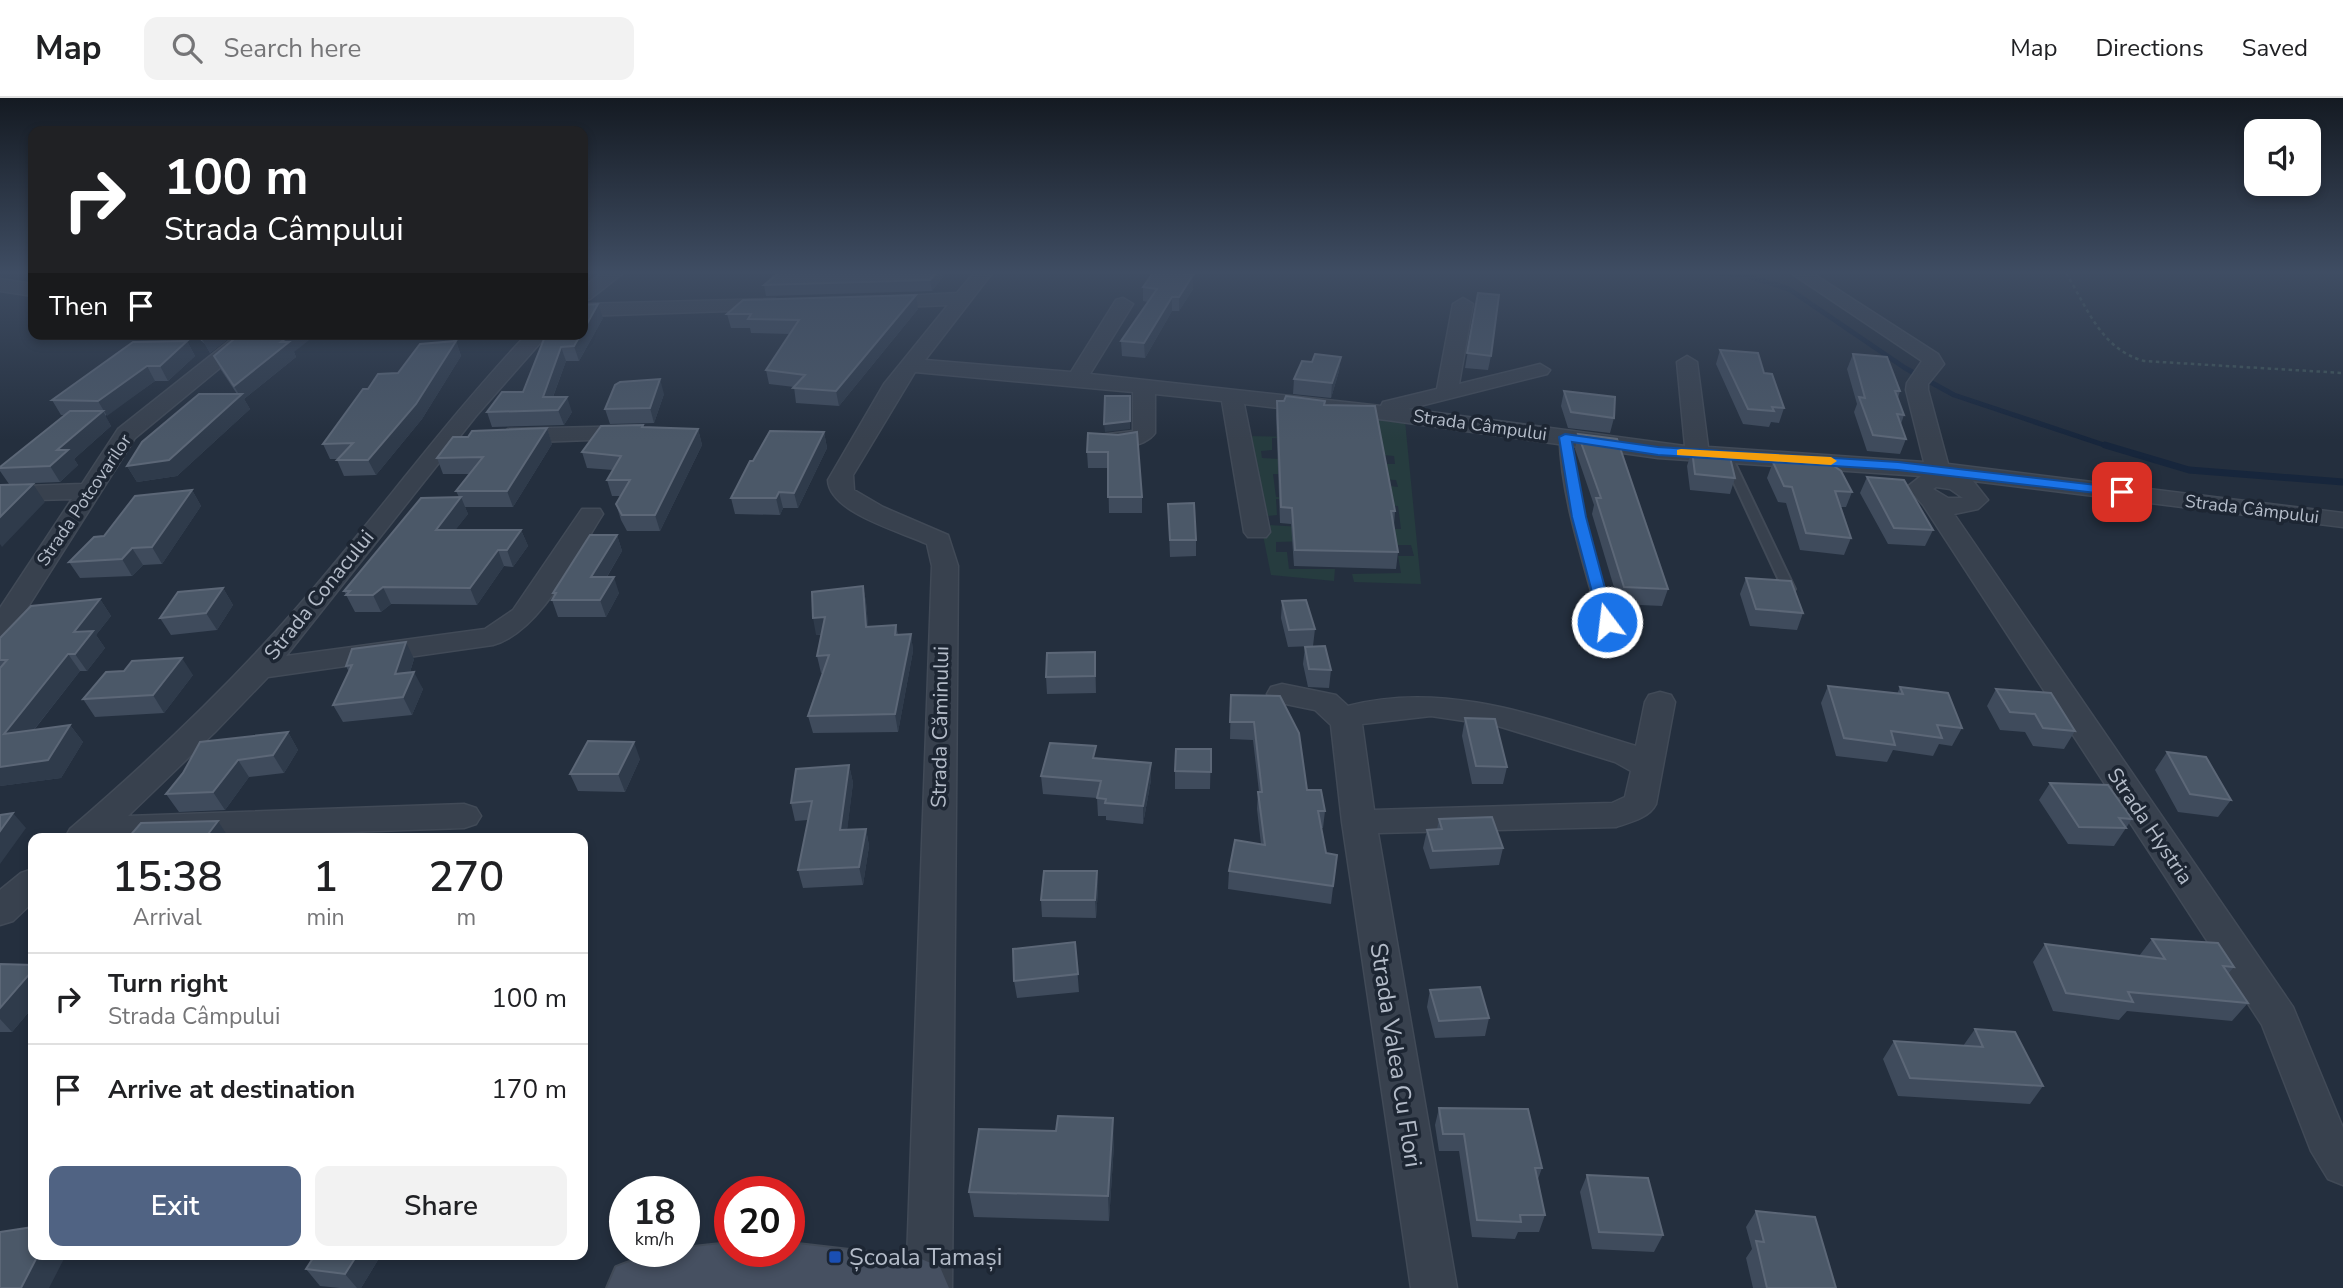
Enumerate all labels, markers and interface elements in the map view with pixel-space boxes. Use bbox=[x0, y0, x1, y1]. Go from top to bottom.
search box bbox=[144, 17, 634, 80]
text: Map bbox=[35, 26, 102, 71]
icon: search bbox=[168, 29, 206, 67]
text: Search here bbox=[224, 31, 361, 66]
text: Map bbox=[2010, 32, 2057, 64]
text: Directions bbox=[2095, 32, 2204, 64]
text: Saved bbox=[2242, 32, 2308, 64]
map controls bbox=[2244, 119, 2321, 196]
button: sound bbox=[2244, 119, 2321, 196]
text: 100 m bbox=[164, 144, 308, 211]
icon: right bbox=[49, 154, 140, 245]
text: Strada Câmpului bbox=[164, 208, 404, 251]
icon: arrive bbox=[122, 287, 160, 325]
text: Then bbox=[49, 289, 108, 324]
street label: Strada Câmpului bbox=[1412, 404, 1548, 446]
street label: Strada Potcovarilor bbox=[31, 429, 137, 571]
pin bbox=[2092, 462, 2152, 522]
icon: arrive bbox=[2103, 473, 2141, 511]
street label: Strada Câmpului bbox=[2184, 489, 2320, 529]
street label: Strada Conacului bbox=[258, 524, 380, 666]
position arrow bbox=[1570, 585, 1644, 659]
street label: Strada Căminului bbox=[925, 646, 955, 808]
street label: Strada Hystria bbox=[2101, 762, 2199, 890]
text: 15:38 bbox=[112, 849, 223, 906]
text: 1 bbox=[313, 849, 338, 906]
text: 270 bbox=[428, 849, 504, 906]
text: Arrival bbox=[133, 902, 202, 933]
text: min bbox=[307, 902, 345, 933]
text: m bbox=[456, 902, 476, 933]
street label: Strada Valea Cu Flori bbox=[1362, 940, 1430, 1170]
text: Turn right bbox=[108, 966, 227, 1001]
icon: right bbox=[49, 980, 87, 1018]
text: 100 m bbox=[491, 981, 567, 1016]
text: Strada Câmpului bbox=[108, 1001, 280, 1032]
icon: arrive bbox=[49, 1071, 87, 1109]
text: Arrive at destination bbox=[108, 1072, 355, 1107]
text: 170 m bbox=[491, 1072, 567, 1107]
button: Exit bbox=[49, 1166, 301, 1246]
button: Share bbox=[315, 1166, 567, 1246]
speed limit sign: 20 bbox=[714, 1176, 805, 1267]
text: 18 bbox=[633, 1189, 676, 1236]
text: km/h bbox=[635, 1227, 674, 1251]
place label: Școala Tamași bbox=[849, 1241, 1002, 1273]
marker: Școala Tamași bbox=[827, 1249, 843, 1265]

